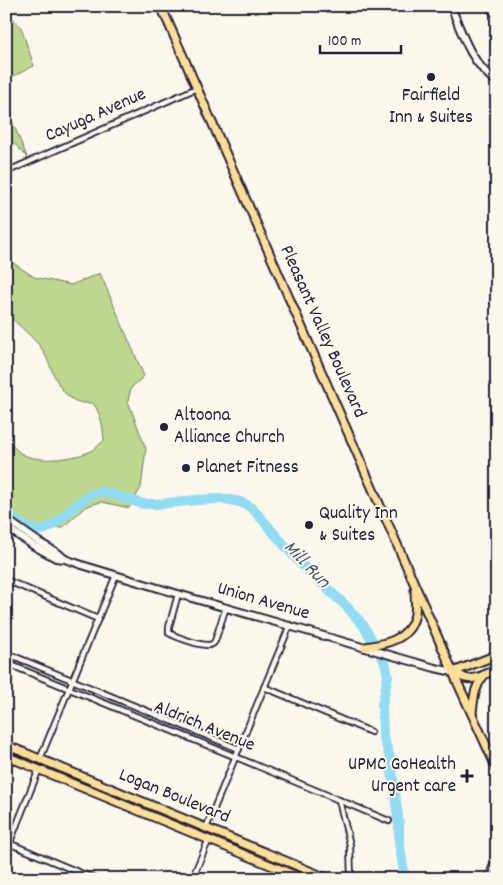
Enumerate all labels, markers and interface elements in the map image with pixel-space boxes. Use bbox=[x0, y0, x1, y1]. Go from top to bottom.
scale bar bbox=[320, 22, 402, 54]
text: 100 m bbox=[328, 31, 361, 53]
marker: Fairfield Inn & Suites bbox=[425, 71, 437, 83]
street label: Cayuga Avenue bbox=[41, 82, 151, 150]
place label: Fairfield Inn & Suites bbox=[389, 83, 473, 132]
street label: Pleasant Valley Boulevard bbox=[272, 241, 372, 423]
place label: Altoona Alliance Church bbox=[174, 403, 285, 452]
marker: Altoona Alliance Church bbox=[158, 421, 170, 433]
place label: Planet Fitness bbox=[196, 455, 299, 482]
marker: Planet Fitness bbox=[180, 462, 192, 474]
place label: Quality Inn & Suites bbox=[319, 501, 398, 550]
marker: Quality Inn & Suites bbox=[303, 519, 315, 531]
water label: Mill Run bbox=[276, 535, 336, 596]
street label: Union Avenue bbox=[214, 576, 312, 628]
street label: Aldrich Avenue bbox=[149, 694, 259, 760]
place label: UPMC GoHealth Urgent care bbox=[348, 752, 456, 801]
street label: Logan Boulevard bbox=[114, 762, 234, 832]
marker: UPMC GoHealth Urgent care bbox=[460, 769, 474, 783]

